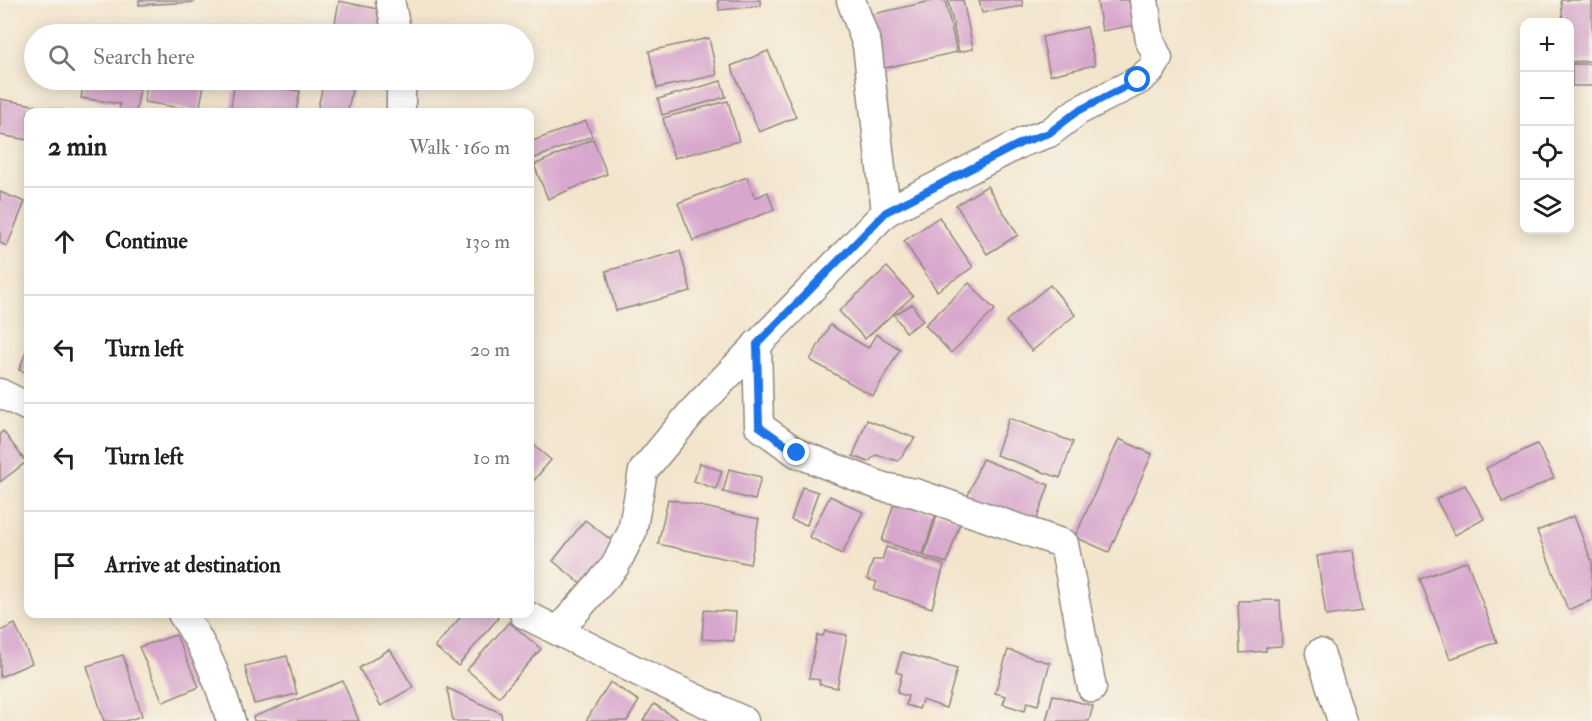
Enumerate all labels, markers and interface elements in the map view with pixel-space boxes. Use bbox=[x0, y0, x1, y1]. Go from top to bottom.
map controls bbox=[1520, 18, 1574, 234]
button: + bbox=[1520, 18, 1574, 72]
search box bbox=[24, 24, 534, 90]
icon: search bbox=[45, 41, 78, 74]
text: Search here bbox=[93, 43, 195, 71]
route start bbox=[1124, 66, 1150, 92]
button: − bbox=[1520, 72, 1574, 126]
button: locate bbox=[1520, 126, 1574, 180]
text: 2 min bbox=[48, 131, 107, 163]
text: Walk · 160 m bbox=[409, 135, 510, 160]
button: layers bbox=[1520, 180, 1574, 234]
icon: ahead bbox=[48, 225, 81, 258]
text: Continue bbox=[105, 227, 188, 255]
text: 130 m bbox=[465, 229, 510, 254]
icon: left bbox=[48, 333, 81, 366]
text: Turn left bbox=[105, 335, 184, 363]
text: 20 m bbox=[470, 337, 510, 362]
route end bbox=[783, 439, 809, 465]
icon: left bbox=[48, 441, 81, 474]
text: Turn left bbox=[105, 443, 184, 471]
text: 10 m bbox=[473, 445, 510, 470]
icon: arrive bbox=[48, 549, 81, 582]
text: Arrive at destination bbox=[105, 551, 281, 579]

